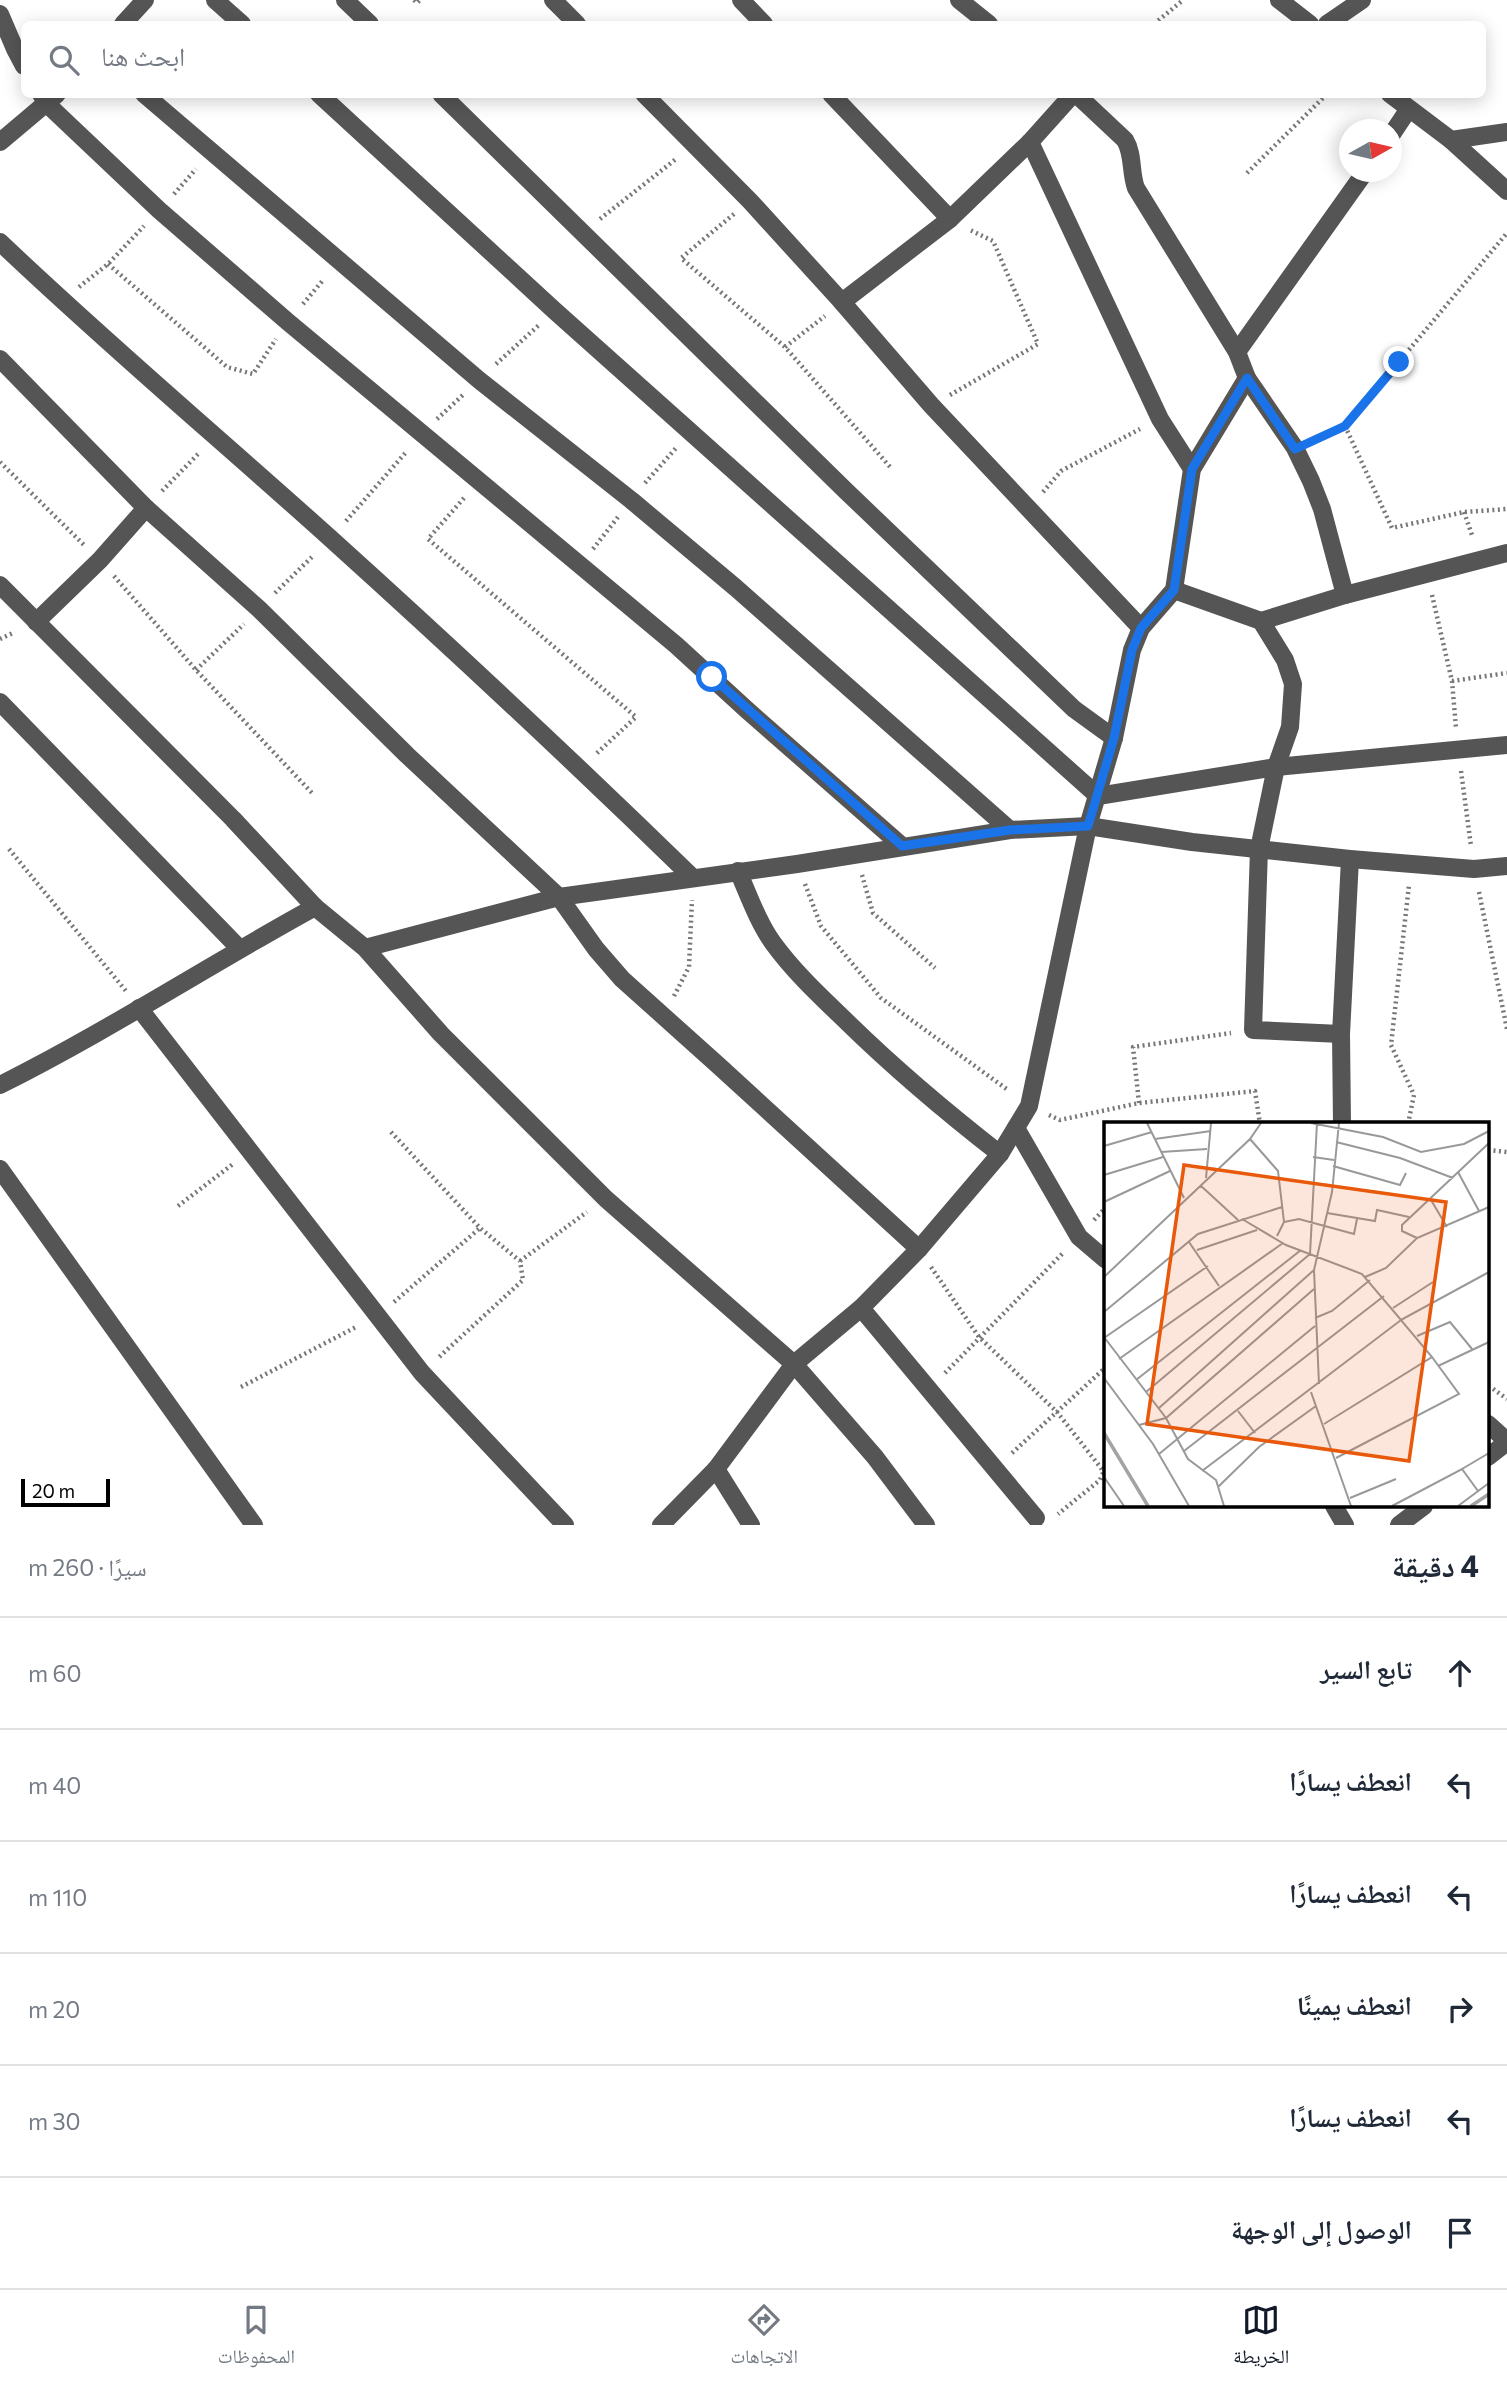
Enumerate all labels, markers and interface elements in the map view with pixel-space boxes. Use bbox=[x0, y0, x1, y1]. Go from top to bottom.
search box bbox=[21, 21, 1486, 98]
text: ابحث هنا bbox=[101, 40, 185, 71]
icon: search bbox=[45, 41, 83, 79]
north arrow bbox=[1339, 119, 1402, 182]
route end bbox=[1383, 346, 1414, 377]
route start bbox=[696, 661, 727, 692]
inset map bbox=[1104, 1122, 1490, 1507]
scale bar bbox=[21, 1476, 110, 1508]
text: 20 m bbox=[32, 1479, 75, 1502]
text: 4 دقيقة bbox=[1392, 1546, 1479, 1583]
text: سيرًا · 260 m bbox=[28, 1553, 147, 1581]
text: تابع السير bbox=[1320, 1653, 1412, 1684]
icon: ahead bbox=[1441, 1654, 1479, 1692]
text: 60 m bbox=[28, 1659, 81, 1687]
text: انعطف يسارًا bbox=[1289, 1765, 1412, 1796]
icon: left bbox=[1441, 1766, 1479, 1804]
text: 40 m bbox=[28, 1771, 81, 1799]
text: انعطف يسارًا bbox=[1289, 1877, 1412, 1908]
icon: left bbox=[1441, 1878, 1479, 1916]
text: 110 m bbox=[28, 1883, 87, 1911]
text: انعطف يمينًا bbox=[1297, 1989, 1412, 2020]
icon: right bbox=[1441, 1990, 1479, 2028]
text: 20 m bbox=[28, 1995, 80, 2023]
text: انعطف يسارًا bbox=[1289, 2101, 1412, 2132]
icon: left bbox=[1441, 2102, 1479, 2140]
text: 30 m bbox=[28, 2107, 81, 2135]
text: الوصول إلى الوجهة bbox=[1231, 2213, 1412, 2244]
icon: arrive bbox=[1441, 2214, 1479, 2252]
tab: المحفوظات bbox=[218, 2301, 295, 2375]
tab: الاتجاهات bbox=[730, 2301, 798, 2375]
tab: الخريطة bbox=[1233, 2301, 1289, 2375]

